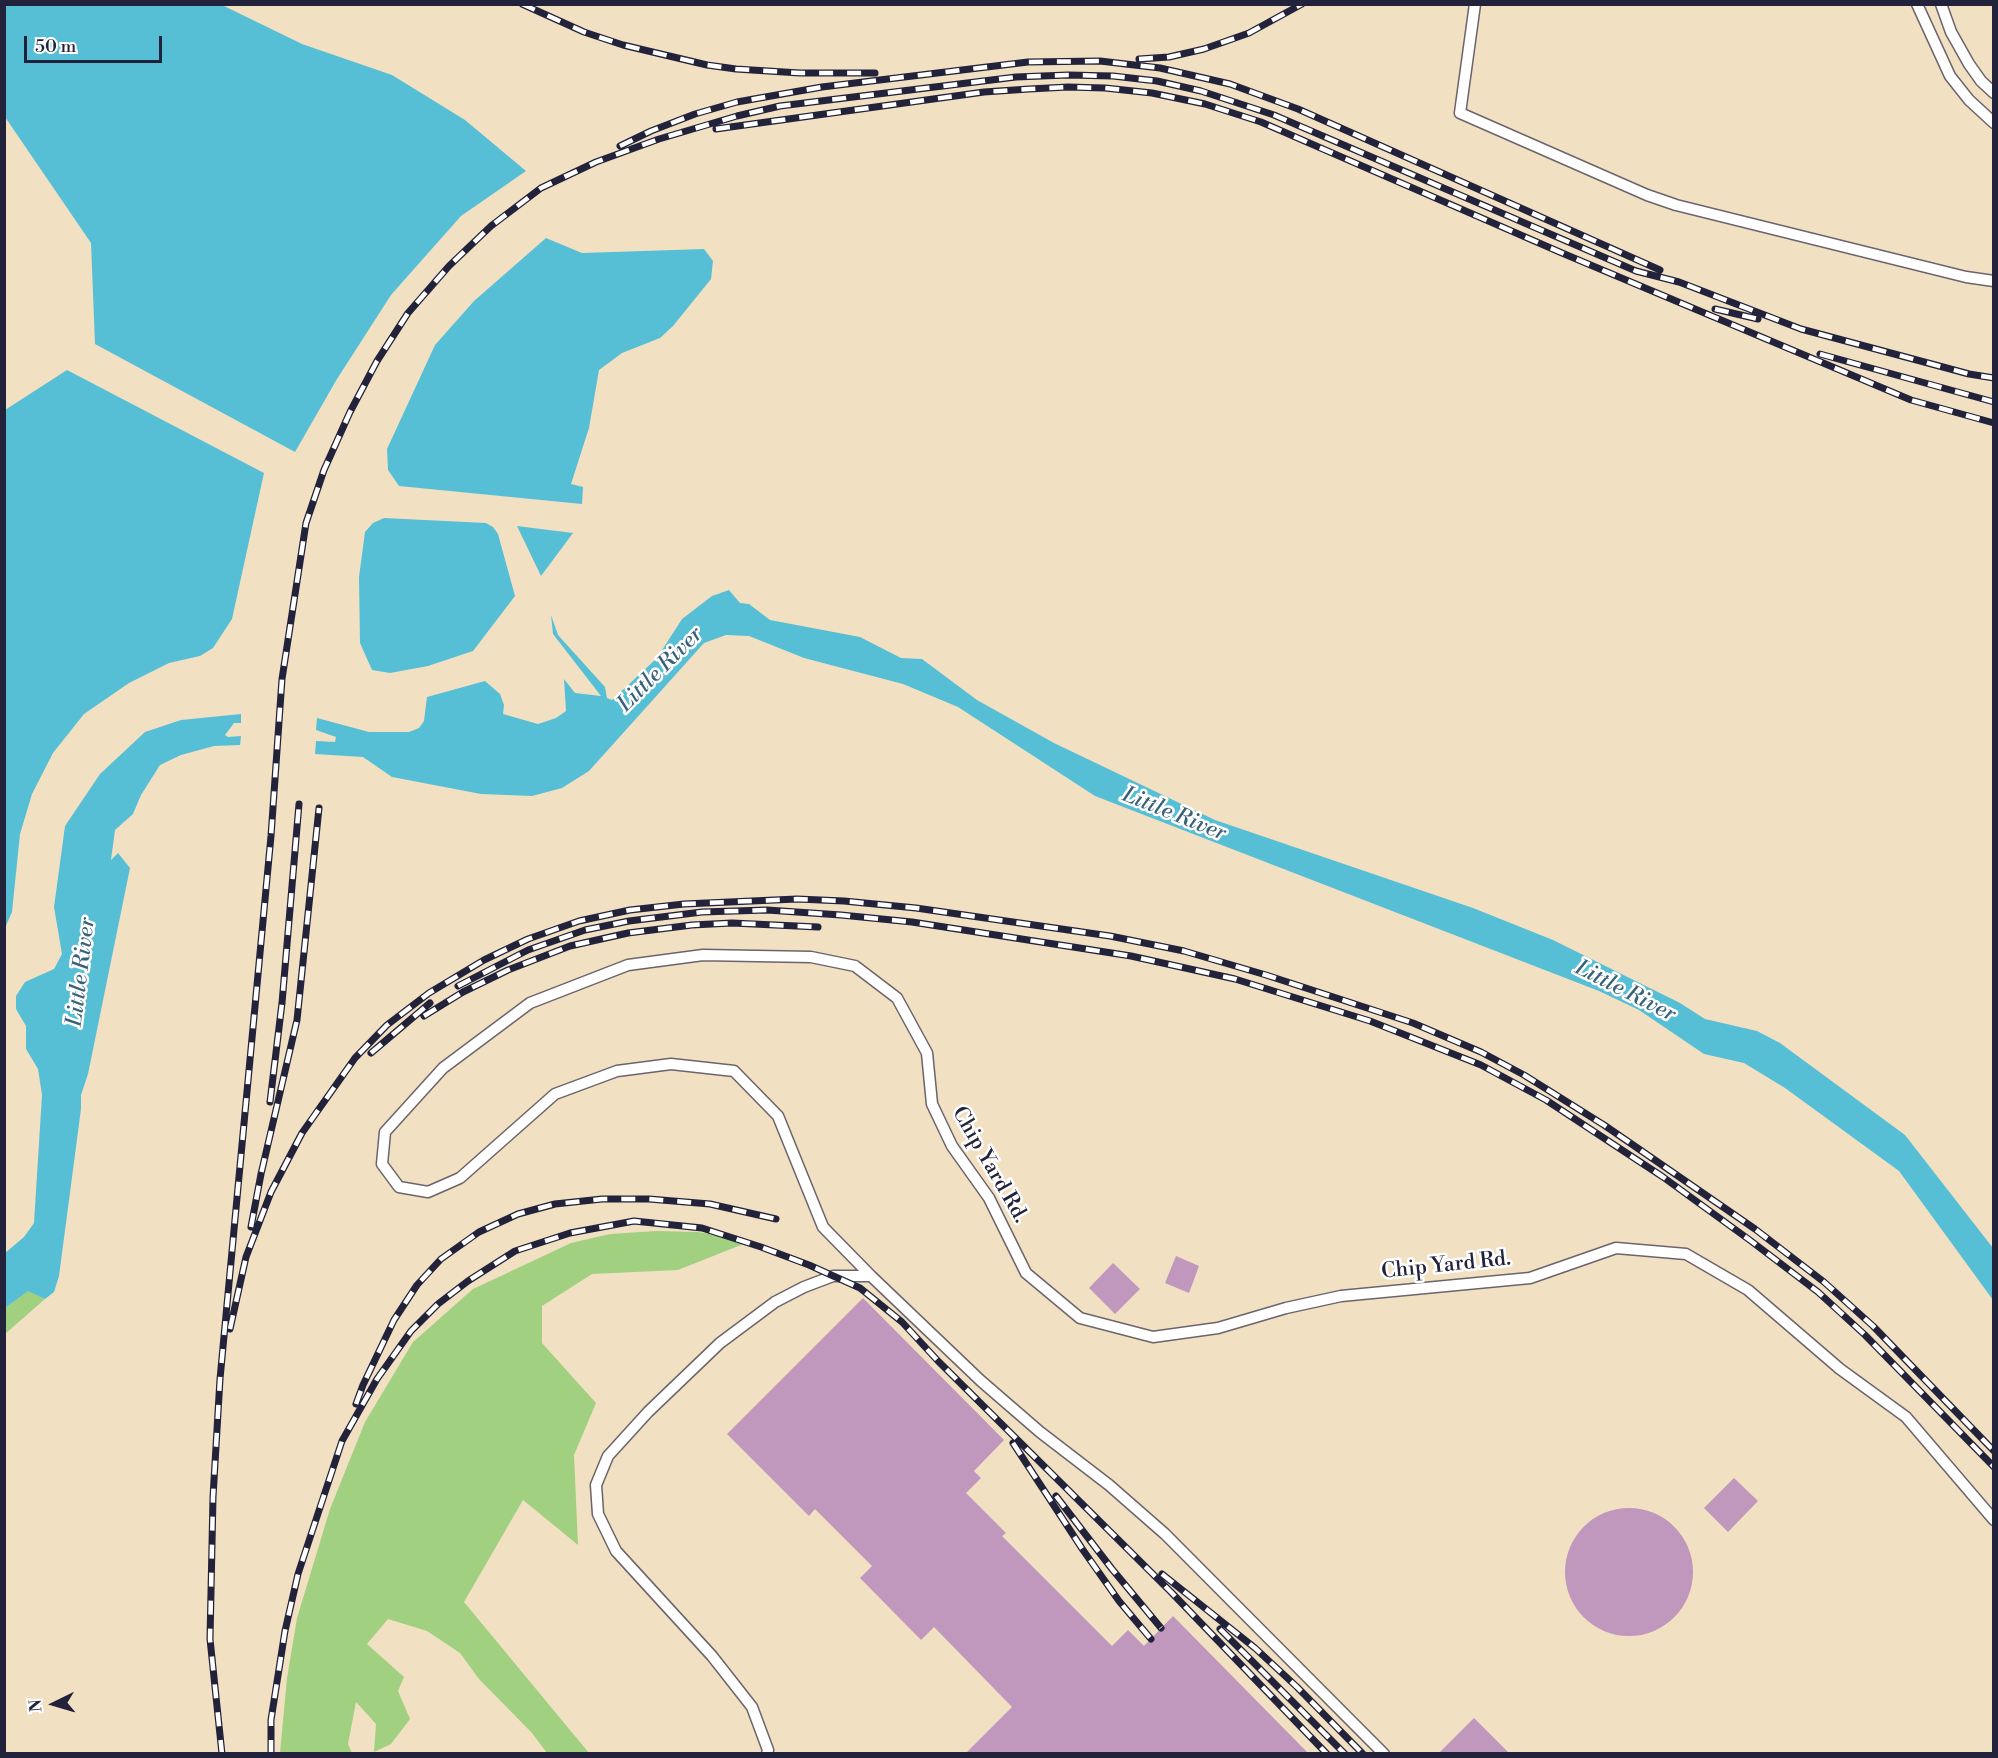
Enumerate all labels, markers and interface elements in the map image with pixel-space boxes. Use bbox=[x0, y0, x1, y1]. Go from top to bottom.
scale bar bbox=[27, 24, 165, 62]
text: 50 m bbox=[35, 35, 76, 58]
water label: Little River bbox=[613, 622, 709, 718]
water label: Little River bbox=[1118, 782, 1230, 848]
water label: Little River bbox=[62, 916, 102, 1028]
water label: Little River bbox=[1570, 955, 1680, 1029]
street label: Chip Yard Rd. bbox=[946, 1102, 1032, 1228]
street label: Chip Yard Rd. bbox=[1380, 1247, 1512, 1285]
north arrow bbox=[24, 1674, 84, 1734]
text: N bbox=[26, 1698, 47, 1713]

